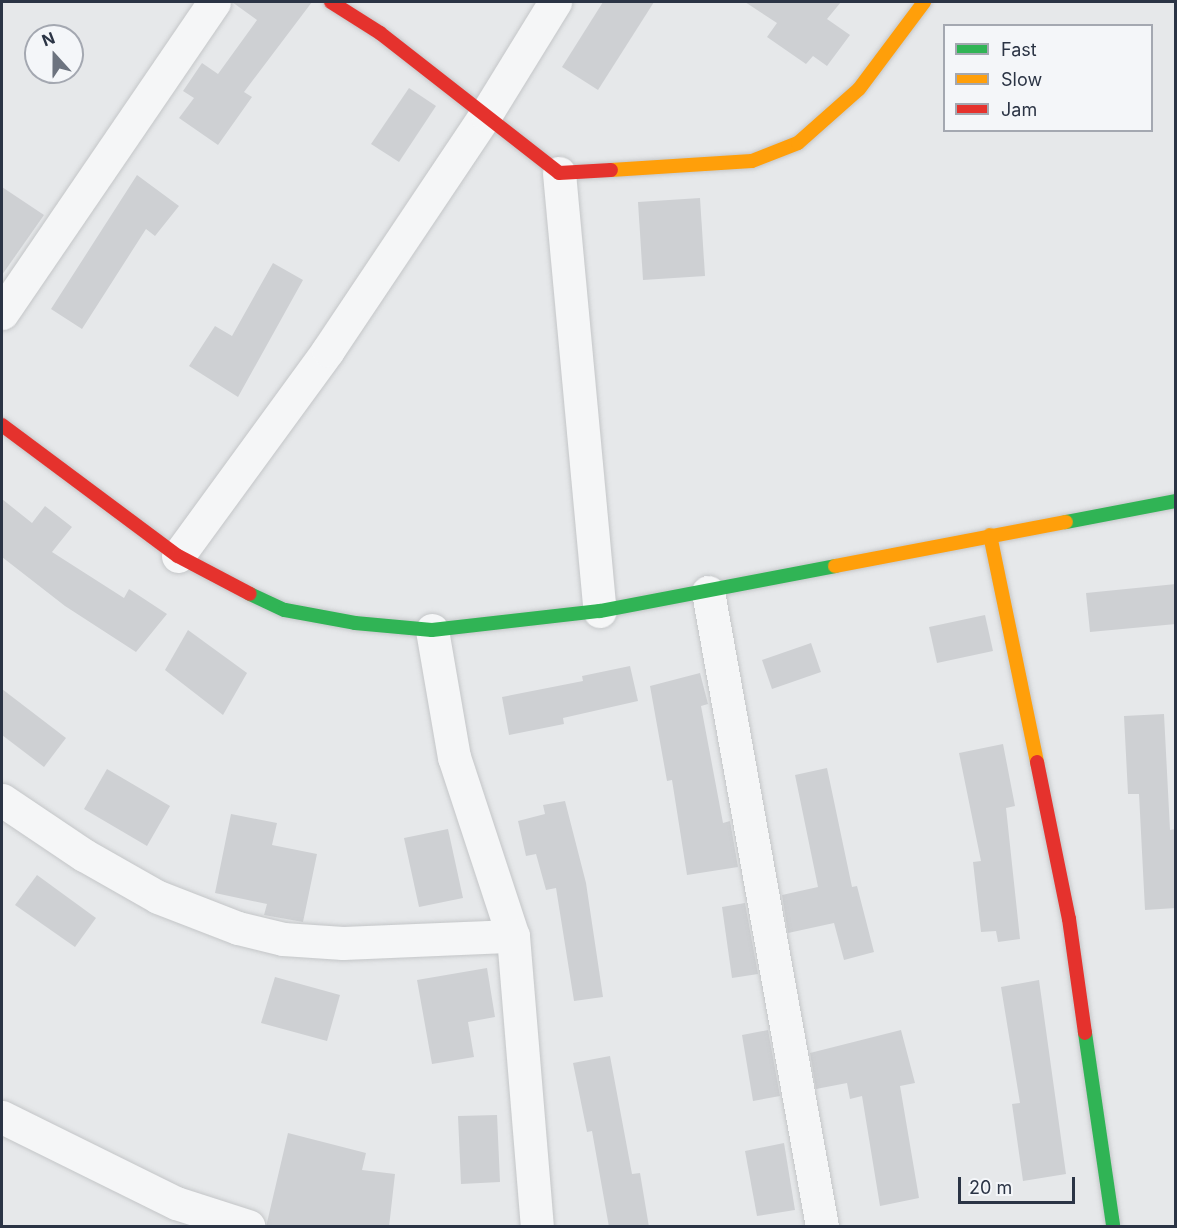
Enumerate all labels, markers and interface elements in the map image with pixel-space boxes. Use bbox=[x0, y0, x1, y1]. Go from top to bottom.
north arrow bbox=[24, 24, 84, 84]
legend bbox=[943, 24, 1153, 132]
text: N bbox=[39, 28, 58, 51]
text: Fast bbox=[1001, 39, 1037, 60]
text: Slow bbox=[1001, 69, 1042, 90]
text: Jam bbox=[1001, 99, 1037, 120]
scale bar bbox=[961, 1165, 1078, 1203]
text: 20 m bbox=[969, 1177, 1012, 1198]

